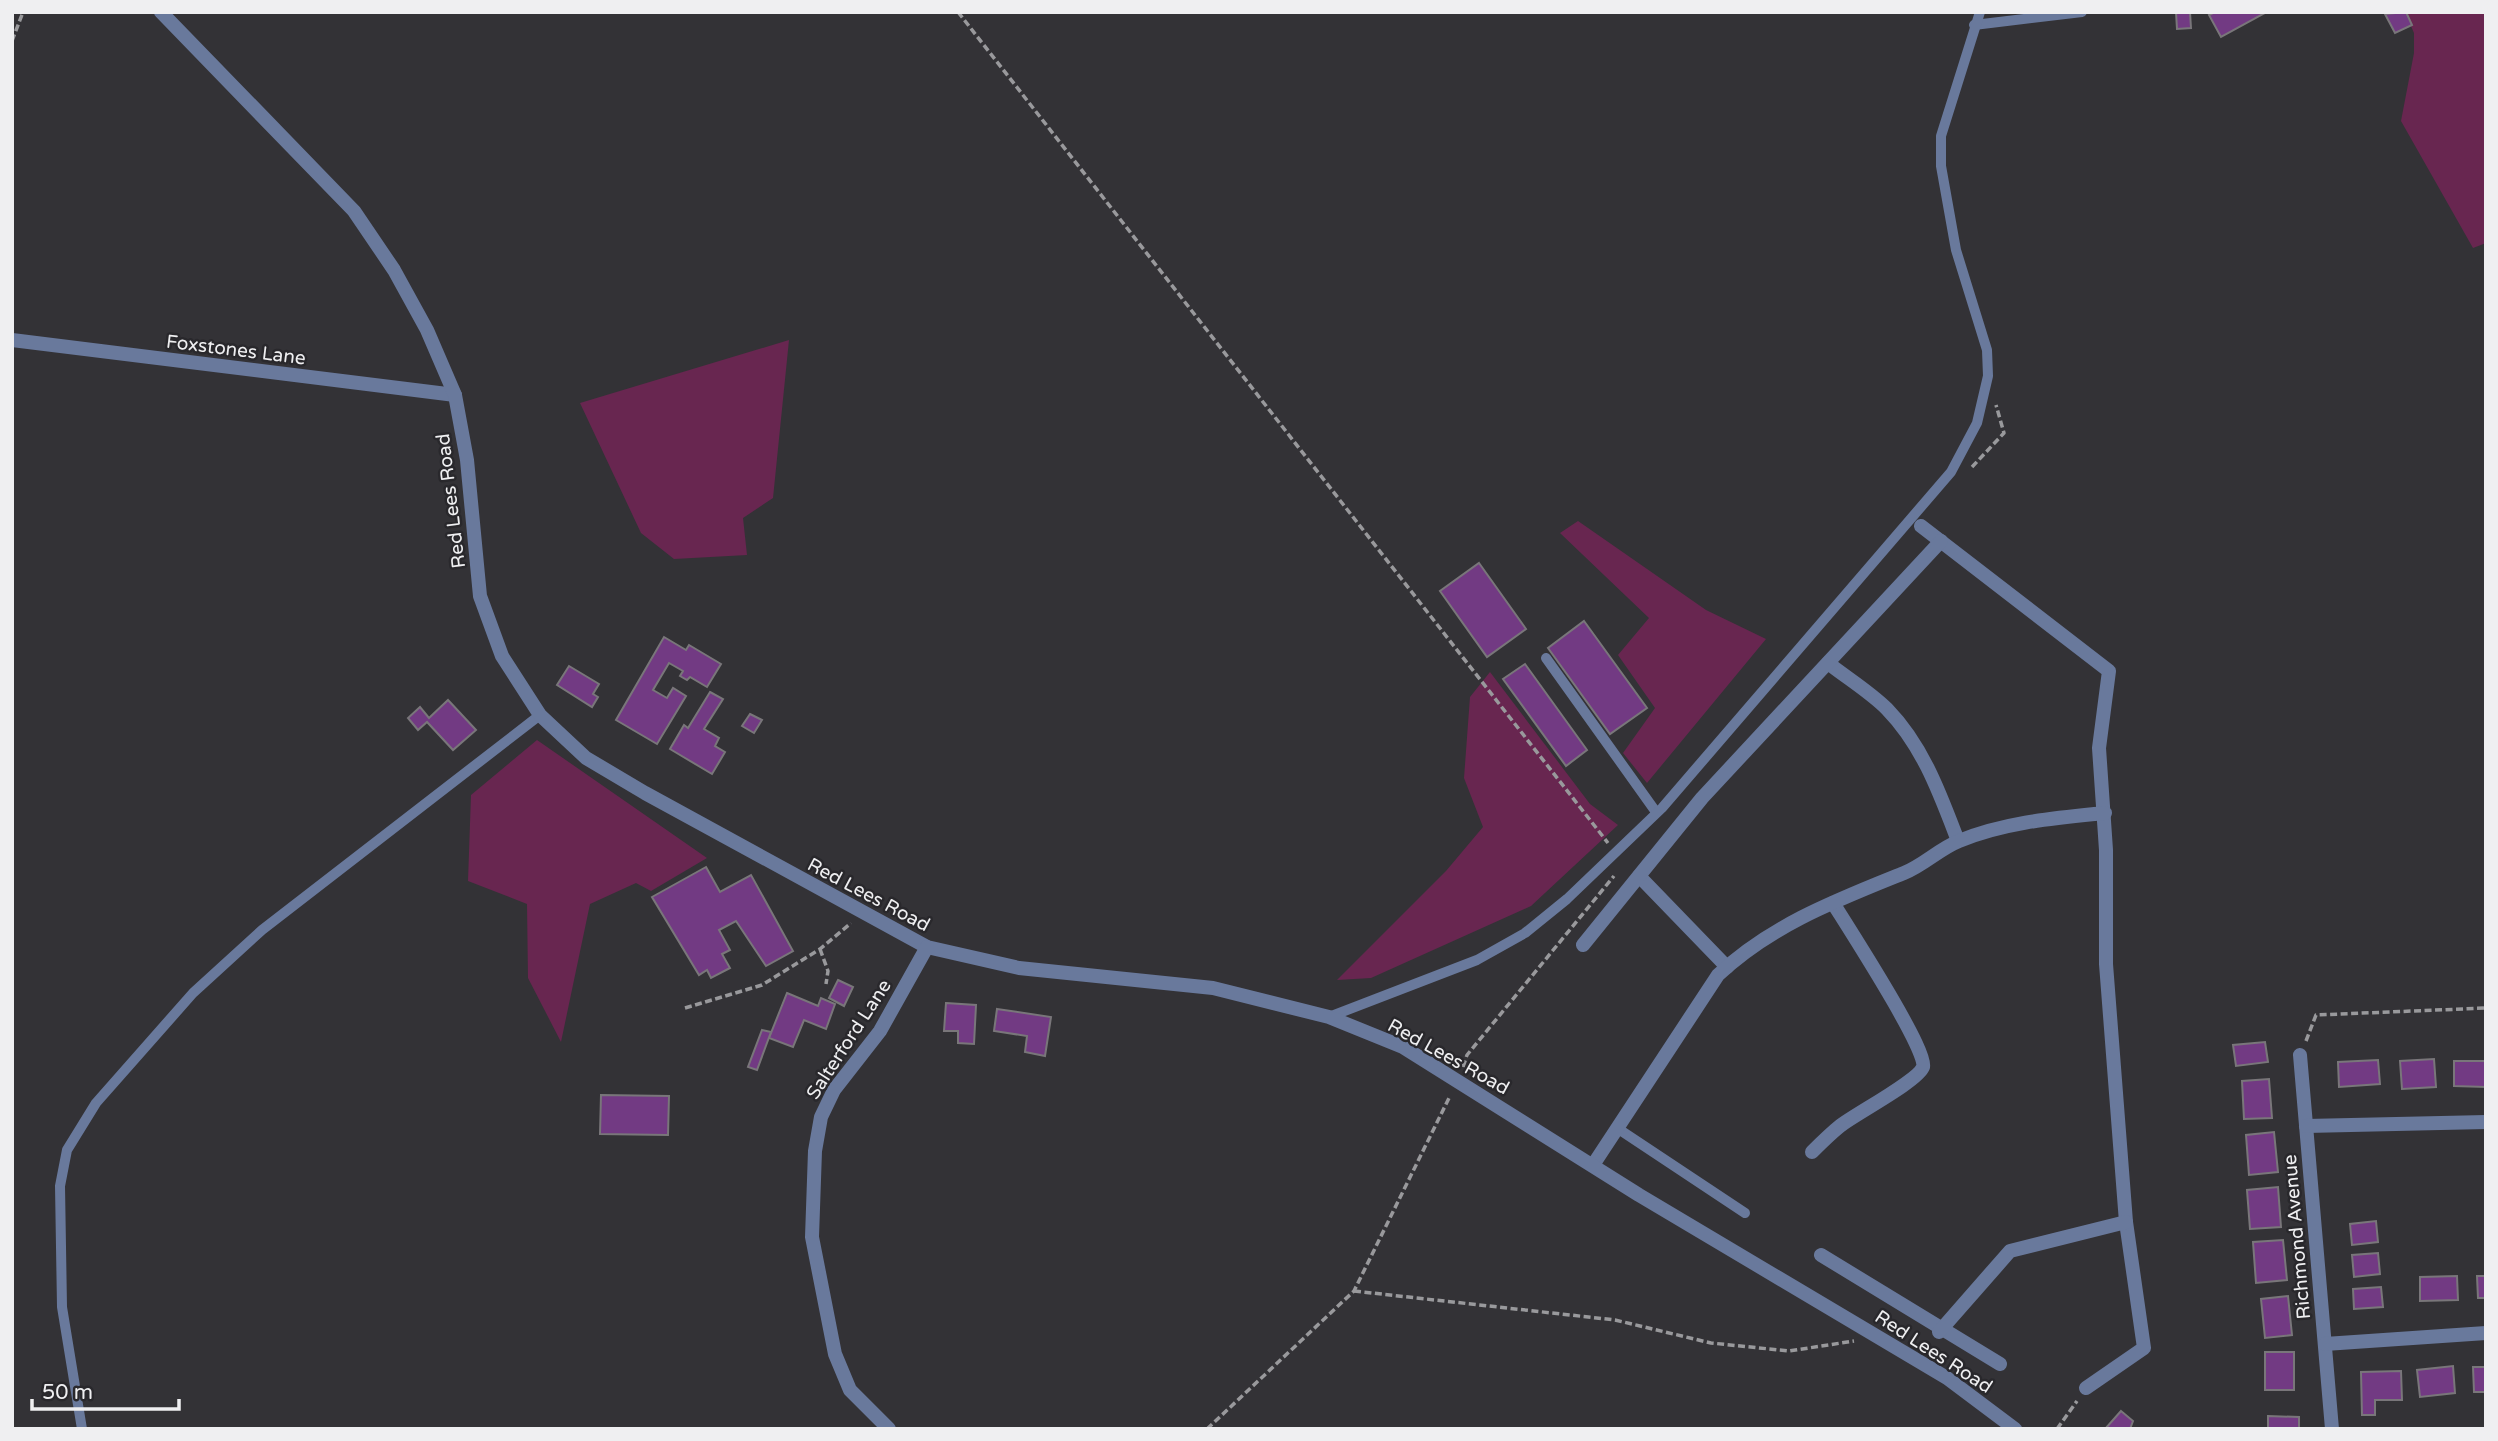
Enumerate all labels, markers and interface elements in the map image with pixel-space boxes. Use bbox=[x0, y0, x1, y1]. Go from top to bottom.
street label: Foxstones Lane bbox=[165, 331, 307, 369]
street label: Red Lees Road bbox=[432, 432, 470, 569]
street label: Red Lees Road bbox=[804, 853, 934, 936]
street label: Salterford Lane bbox=[802, 976, 896, 1104]
street label: Red Lees Road bbox=[1384, 1014, 1513, 1099]
street label: Richmond Avenue bbox=[2279, 1154, 2315, 1320]
street label: Red Lees Road bbox=[1871, 1306, 1996, 1398]
scale bar bbox=[32, 1368, 178, 1412]
text: 50 m bbox=[42, 1380, 93, 1405]

